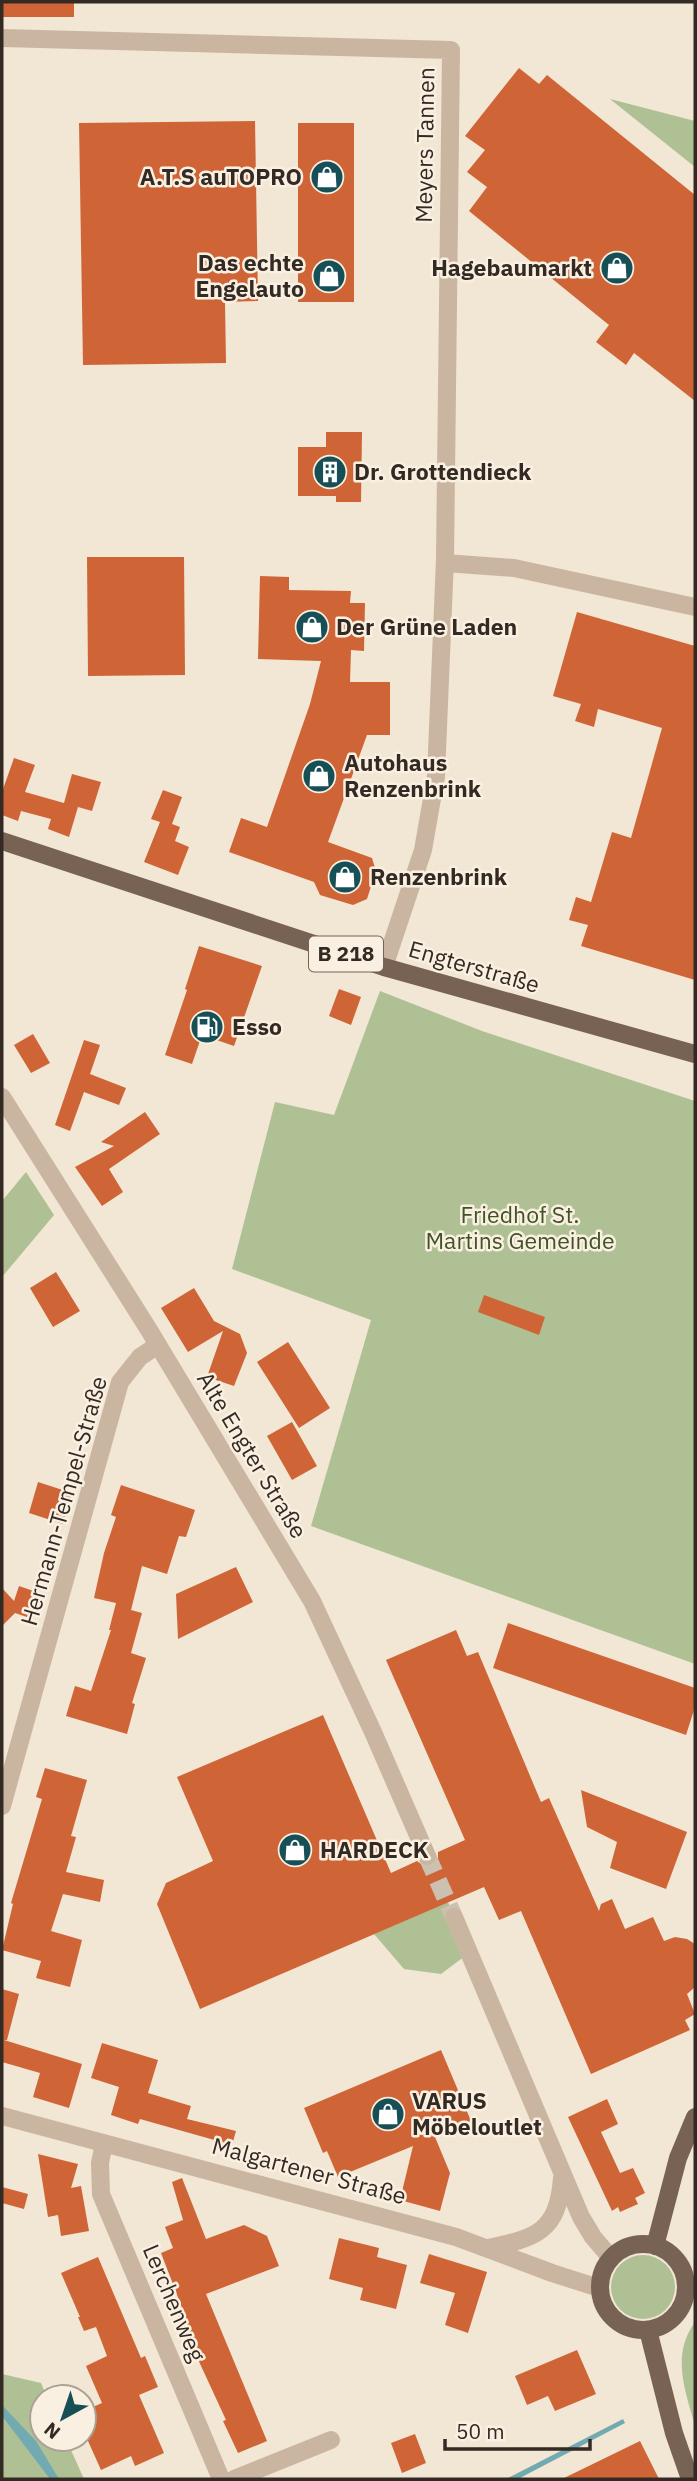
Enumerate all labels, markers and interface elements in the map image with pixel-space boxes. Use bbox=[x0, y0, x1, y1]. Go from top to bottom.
street label: Meyers Tannen bbox=[408, 67, 440, 223]
shop icon: A.T.S auTOPRO bbox=[308, 158, 346, 196]
place label: A.T.S auTOPRO bbox=[140, 161, 302, 191]
place label: Das echte Engelauto bbox=[195, 247, 304, 303]
shop icon: Hagebaumarkt bbox=[598, 249, 636, 287]
place label: Hagebaumarkt bbox=[431, 252, 592, 282]
shop icon: Das echte Engelauto bbox=[310, 257, 348, 295]
building icon: Dr. Grottendieck bbox=[311, 453, 349, 491]
place label: Dr. Grottendieck bbox=[354, 456, 532, 486]
shop icon: Der Grüne Laden bbox=[293, 608, 331, 646]
place label: Der Grüne Laden bbox=[336, 611, 517, 641]
place label: Autohaus Renzenbrink bbox=[344, 747, 482, 803]
shop icon: Autohaus Renzenbrink bbox=[300, 757, 338, 795]
shop icon: Renzenbrink bbox=[326, 858, 364, 896]
place label: Renzenbrink bbox=[370, 861, 508, 891]
street label: Engterstraße bbox=[405, 933, 543, 999]
road number: B 218 bbox=[309, 936, 383, 972]
fuel station icon: Esso bbox=[188, 1008, 226, 1046]
place label: Esso bbox=[232, 1011, 282, 1041]
park label: Friedhof St. Martins Gemeinde bbox=[425, 1199, 615, 1255]
street label: Alte Engter Straße bbox=[191, 1366, 314, 1543]
street label: Hermann-Tempel-Straße bbox=[13, 1372, 113, 1629]
shop icon: HARDECK bbox=[276, 1831, 314, 1869]
place label: HARDECK bbox=[320, 1834, 429, 1864]
place label: VARUS Möbeloutlet bbox=[412, 2085, 542, 2141]
shop icon: VARUS Möbeloutlet bbox=[369, 2095, 407, 2133]
street label: Malgartener Straße bbox=[209, 2130, 410, 2210]
street label: Lerchenweg bbox=[137, 2239, 213, 2366]
north arrow bbox=[28, 2383, 98, 2453]
scale bar bbox=[445, 2408, 590, 2452]
text: N bbox=[39, 2417, 65, 2445]
text: 50 m bbox=[456, 2417, 505, 2445]

